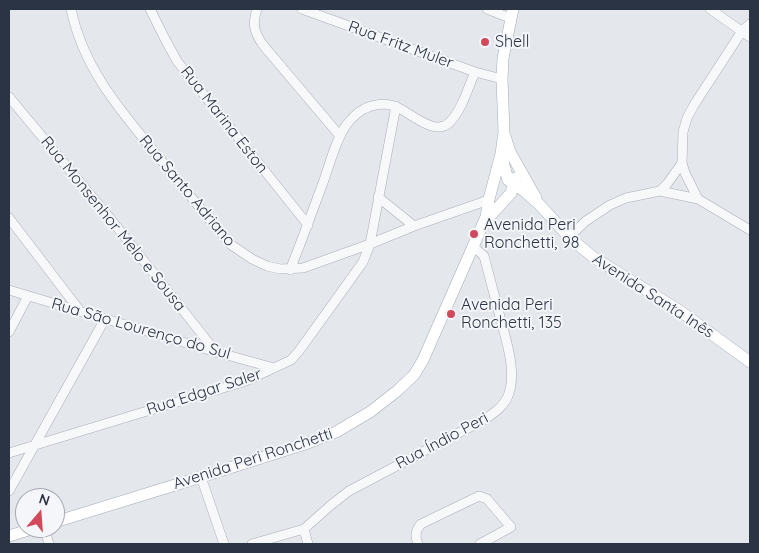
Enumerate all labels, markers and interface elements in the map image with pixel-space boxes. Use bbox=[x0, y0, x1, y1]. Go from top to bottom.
street label: Rua Fritz Muler bbox=[346, 17, 456, 73]
place label: Shell bbox=[495, 32, 529, 52]
marker: Shell bbox=[479, 36, 491, 48]
street label: Rua Marina Eston bbox=[176, 63, 272, 177]
street label: Rua Santo Adriano bbox=[135, 131, 239, 251]
street label: Rua Monsenhor Melo e Sousa bbox=[37, 133, 189, 315]
place label: Avenida Peri Ronchetti, 98 bbox=[484, 215, 579, 253]
marker: Avenida Peri Ronchetti, 98 bbox=[468, 228, 480, 240]
street label: Avenida Santa Inês bbox=[589, 250, 717, 342]
street label: Rua São Lourenço do Sul bbox=[49, 294, 233, 364]
place label: Avenida Peri Ronchetti, 135 bbox=[461, 295, 562, 333]
marker: Avenida Peri Ronchetti, 135 bbox=[445, 308, 457, 320]
street label: Rua Edgar Saler bbox=[144, 364, 264, 420]
street label: Rua Índio Peri bbox=[392, 409, 492, 473]
street label: Avenida Peri Ronchetti bbox=[171, 424, 335, 494]
north arrow bbox=[15, 488, 65, 538]
text: N bbox=[37, 490, 52, 510]

